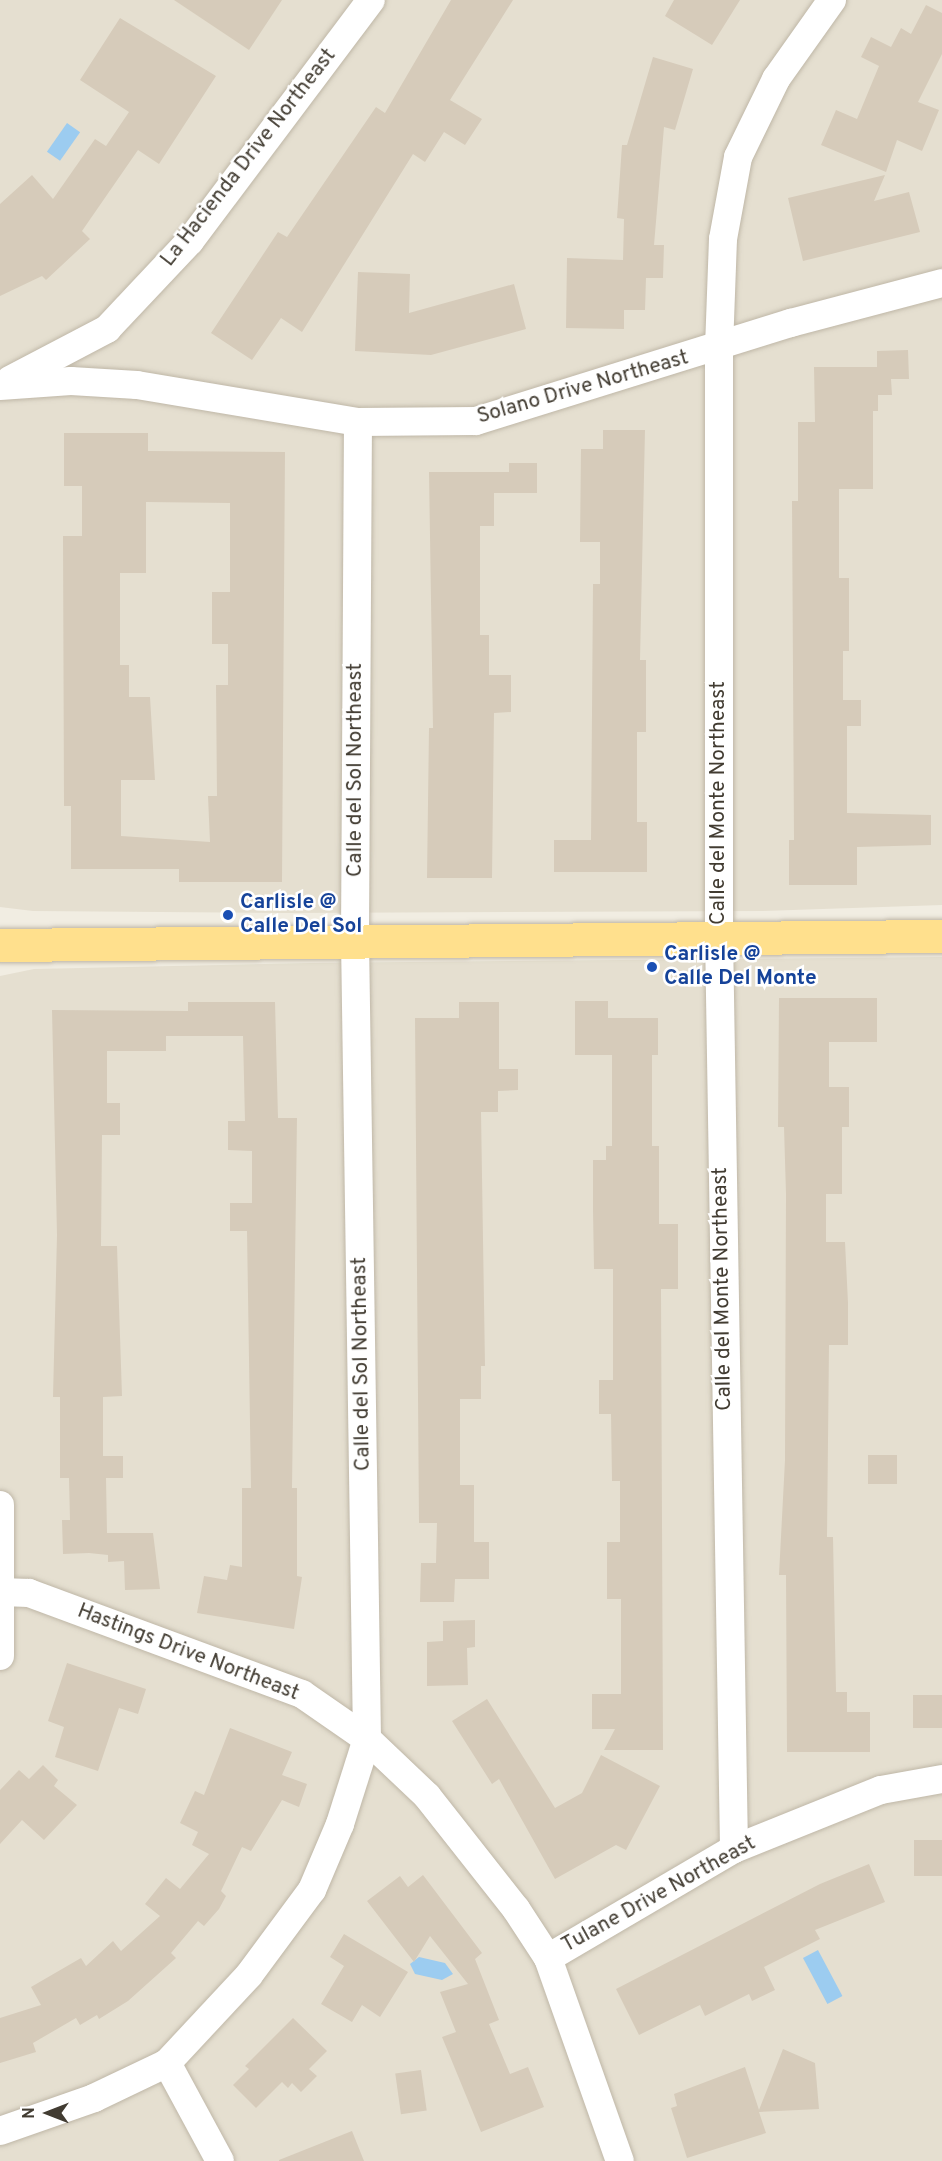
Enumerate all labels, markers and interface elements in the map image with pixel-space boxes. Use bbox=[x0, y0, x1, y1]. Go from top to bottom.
street label: La Hacienda Drive Northeast bbox=[156, 44, 342, 272]
street label: Solano Drive Northeast bbox=[474, 346, 692, 430]
street label: Calle del Sol Northeast bbox=[343, 663, 369, 877]
street label: Calle del Monte Northeast bbox=[706, 681, 732, 925]
place label: Carlisle @ Calle Del Sol bbox=[240, 890, 362, 940]
marker: Carlisle @ Calle Del Sol bbox=[221, 908, 235, 922]
place label: Carlisle @ Calle Del Monte bbox=[664, 942, 817, 992]
marker: Carlisle @ Calle Del Monte bbox=[645, 960, 659, 974]
street label: Calle del Monte Northeast bbox=[708, 1167, 738, 1411]
street label: Calle del Sol Northeast bbox=[348, 1257, 376, 1471]
street label: Hastings Drive Northeast bbox=[74, 1599, 302, 1707]
street label: Tulane Drive Northeast bbox=[558, 1831, 760, 1959]
north arrow bbox=[18, 2083, 78, 2143]
text: N bbox=[20, 2107, 40, 2119]

